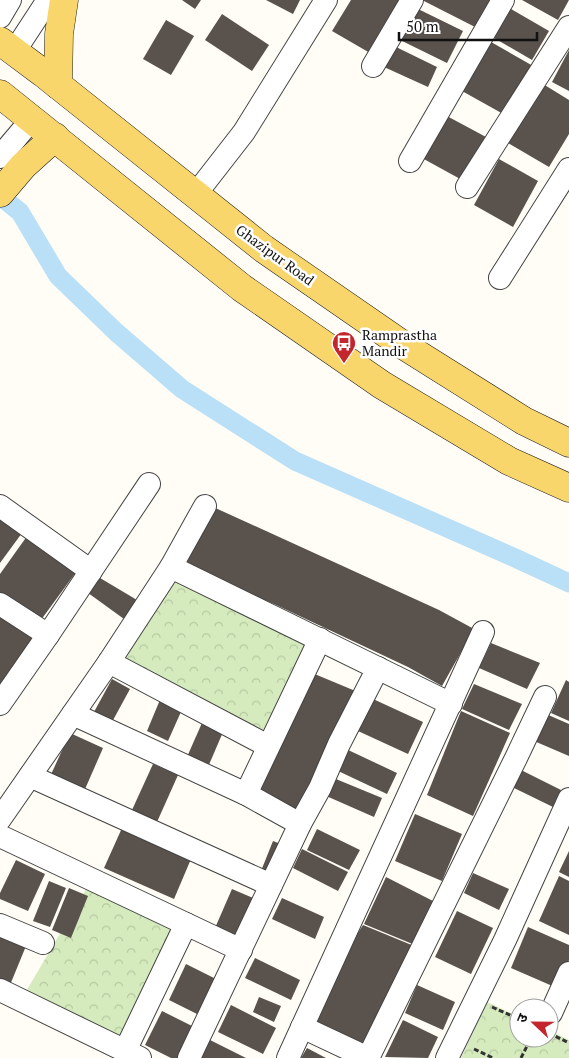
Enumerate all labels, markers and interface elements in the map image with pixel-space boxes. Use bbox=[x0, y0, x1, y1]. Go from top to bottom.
scale bar bbox=[399, 10, 536, 42]
text: 50 m bbox=[406, 16, 439, 36]
street label: Ghazipur Road bbox=[233, 220, 318, 289]
place label: Ramprastha Mandir bbox=[362, 325, 437, 360]
bus stop icon: Ramprastha Mandir bbox=[331, 330, 357, 364]
north arrow bbox=[509, 998, 559, 1048]
text: उ bbox=[511, 1010, 532, 1025]

